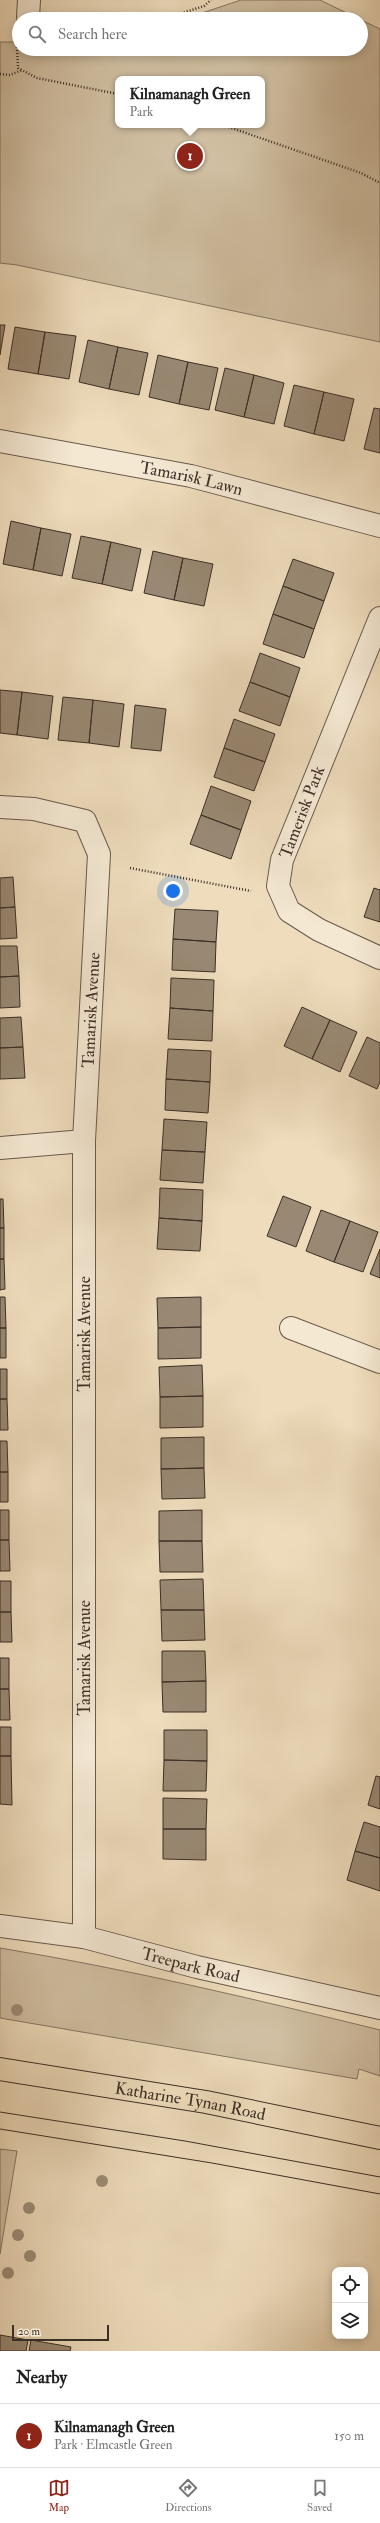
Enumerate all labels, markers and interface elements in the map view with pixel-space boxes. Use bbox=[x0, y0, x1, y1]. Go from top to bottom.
search box bbox=[12, 12, 368, 56]
icon: search bbox=[26, 23, 48, 45]
text: Search here bbox=[58, 25, 127, 44]
popup bbox=[115, 76, 265, 128]
text: Kilnamanagh Green bbox=[130, 85, 250, 104]
text: Park bbox=[130, 104, 153, 120]
pin: 1 bbox=[177, 141, 203, 171]
street label: Tamarisk Lawn bbox=[138, 456, 245, 500]
street label: Tamerisk Park bbox=[275, 763, 329, 861]
your location bbox=[163, 881, 183, 901]
street label: Tamarisk Avenue bbox=[77, 952, 105, 1068]
street label: Tamarisk Avenue bbox=[74, 1276, 95, 1392]
street label: Tamarisk Avenue bbox=[74, 1600, 95, 1716]
street label: Treepark Road bbox=[139, 1942, 242, 1987]
street label: Katharine Tynan Road bbox=[113, 2077, 268, 2125]
map controls bbox=[332, 2267, 368, 2339]
button: locate bbox=[332, 2267, 368, 2303]
button: layers bbox=[332, 2303, 368, 2339]
scale bar bbox=[12, 2323, 109, 2342]
text: 20 m bbox=[18, 2325, 40, 2338]
text: Nearby bbox=[16, 2367, 67, 2388]
text: Kilnamanagh Green bbox=[54, 2418, 175, 2437]
text: 1 bbox=[27, 2428, 31, 2444]
text: 150 m bbox=[334, 2428, 364, 2444]
text: Park · Elmcastle Green bbox=[54, 2437, 172, 2453]
tab: Map bbox=[48, 2477, 70, 2514]
tab: Directions bbox=[165, 2477, 212, 2514]
tab: Saved bbox=[307, 2477, 332, 2514]

